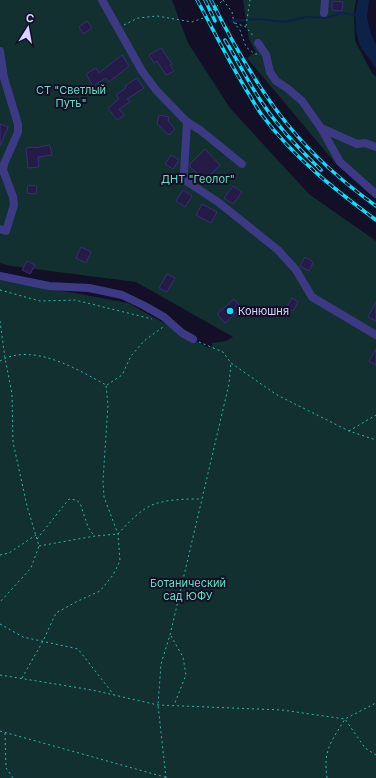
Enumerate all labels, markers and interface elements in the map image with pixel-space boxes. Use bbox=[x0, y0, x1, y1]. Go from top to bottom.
north arrow bbox=[8, 8, 48, 48]
text: С bbox=[25, 11, 35, 26]
park label: СТ "Светлый Путь" bbox=[36, 83, 106, 110]
park label: ДНТ "Геолог" bbox=[161, 172, 235, 186]
place label: Конюшня bbox=[238, 304, 289, 318]
marker: Конюшня bbox=[225, 306, 235, 316]
park label: Ботанический сад ЮФУ bbox=[150, 576, 226, 603]

